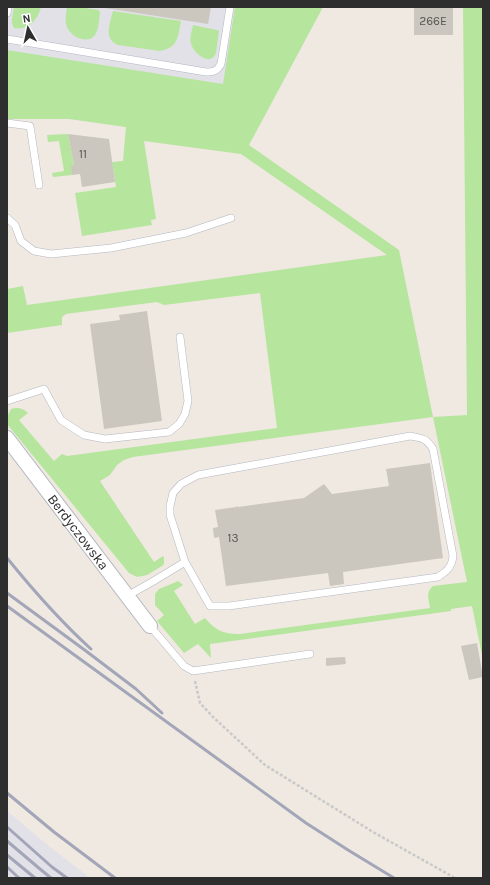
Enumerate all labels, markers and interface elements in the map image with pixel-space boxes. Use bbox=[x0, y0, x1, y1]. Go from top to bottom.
north arrow bbox=[8, 8, 48, 48]
text: N bbox=[22, 12, 31, 26]
house number: 266E bbox=[419, 14, 447, 28]
house number: 11 bbox=[79, 147, 87, 161]
street label: Berdyczowska bbox=[44, 491, 112, 573]
house number: 13 bbox=[227, 531, 239, 545]

